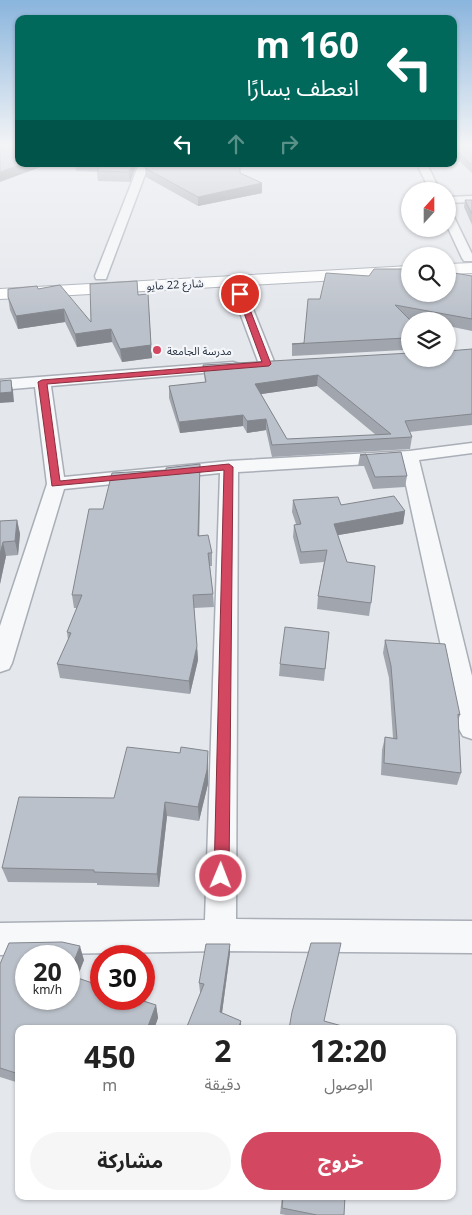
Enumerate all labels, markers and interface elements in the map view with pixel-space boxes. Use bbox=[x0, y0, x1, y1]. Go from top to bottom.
text: 160 m bbox=[256, 21, 359, 68]
icon: left bbox=[377, 35, 442, 100]
text: انعطف يسارًا bbox=[246, 72, 359, 102]
icon: left bbox=[169, 130, 197, 158]
icon: ahead bbox=[222, 130, 250, 158]
icon: right bbox=[275, 130, 303, 158]
north arrow bbox=[401, 182, 456, 238]
map controls bbox=[401, 182, 456, 367]
button: search bbox=[401, 247, 456, 302]
pin bbox=[219, 273, 261, 315]
street label: شارع 22 مايو bbox=[146, 275, 204, 294]
icon: arrive bbox=[226, 280, 254, 308]
button: layers bbox=[401, 312, 456, 367]
place label: مدرسة الجامعة bbox=[167, 343, 232, 358]
marker: مدرسة الجامعة bbox=[151, 344, 163, 356]
position arrow bbox=[194, 849, 246, 901]
speed limit sign: 30 bbox=[90, 945, 155, 1010]
text: 20 bbox=[33, 954, 62, 988]
text: km/h bbox=[33, 981, 62, 998]
text: 2 bbox=[214, 1030, 231, 1071]
text: 12:20 bbox=[310, 1030, 387, 1071]
text: 450 bbox=[84, 1036, 136, 1077]
text: دقيقة bbox=[205, 1073, 241, 1095]
text: الوصول bbox=[324, 1073, 373, 1095]
text: m bbox=[102, 1074, 117, 1096]
button: مشاركة bbox=[30, 1132, 231, 1190]
button: خروج bbox=[241, 1132, 441, 1190]

